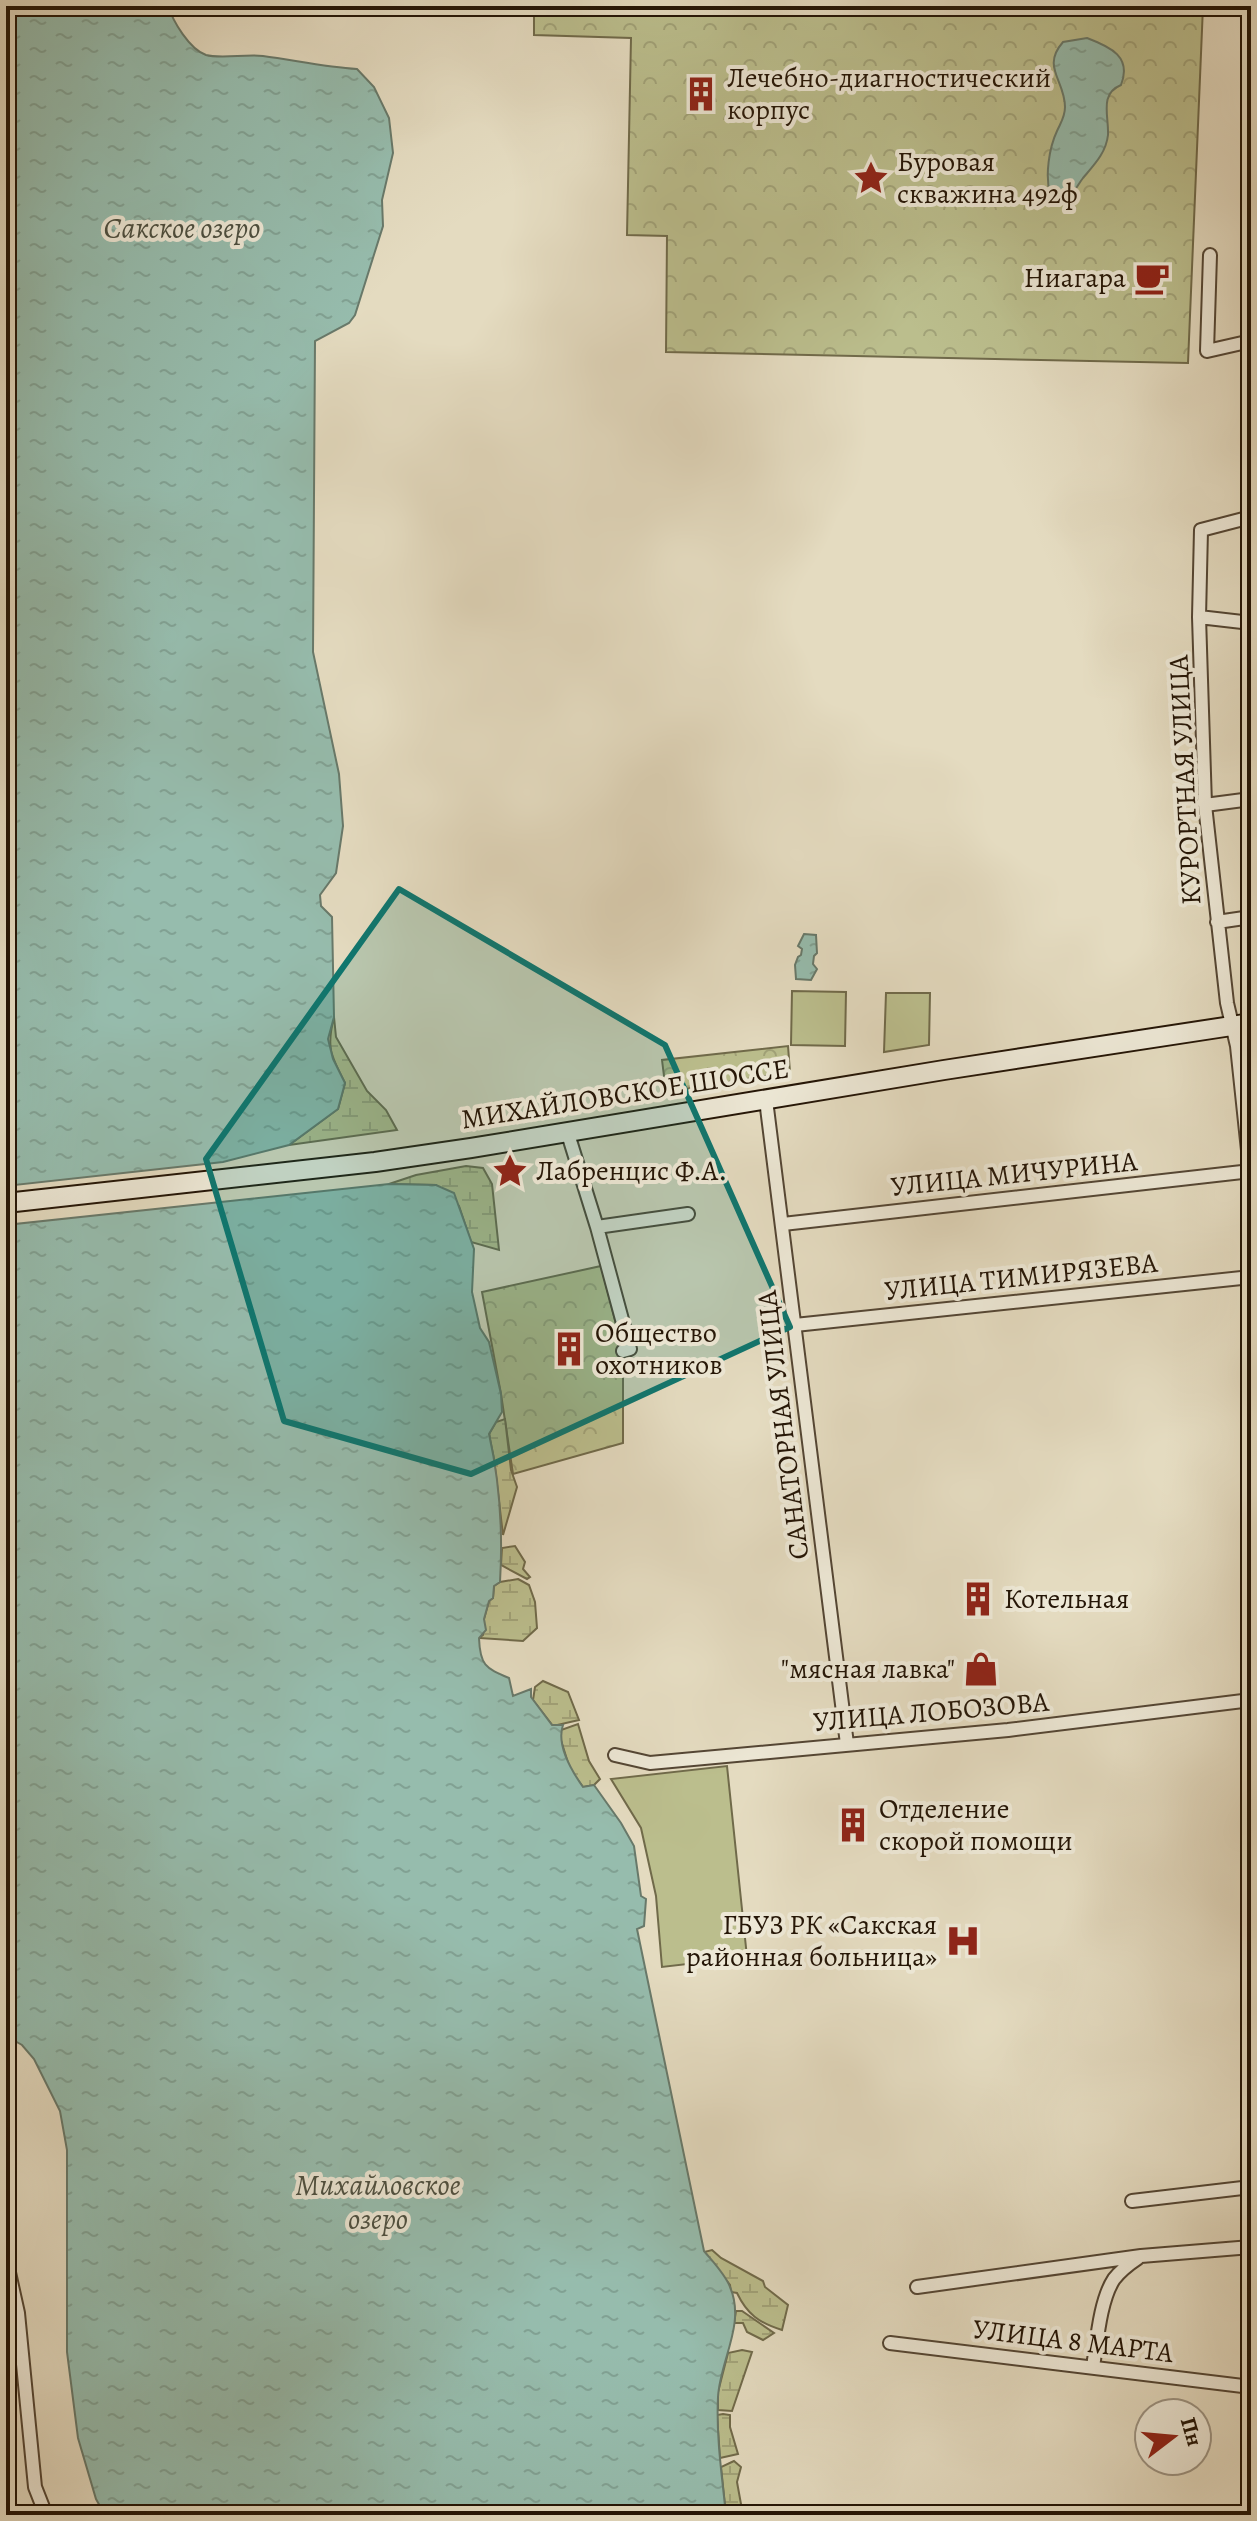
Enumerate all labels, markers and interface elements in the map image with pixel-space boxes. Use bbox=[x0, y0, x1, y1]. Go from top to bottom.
place label: Лечебно-диагностический корпус bbox=[727, 59, 1051, 129]
building icon: Лечебно-диагностический корпус bbox=[682, 75, 720, 113]
place label: Буровая скважина 492ф bbox=[897, 143, 1078, 213]
place icon: Буровая скважина 492ф bbox=[852, 159, 890, 197]
water label: Сакское озеро bbox=[104, 208, 260, 248]
place label: Ниагара bbox=[1024, 259, 1126, 297]
cafe icon: Ниагара bbox=[1133, 259, 1171, 297]
street label: КУРОРТНАЯ УЛИЦА bbox=[1159, 653, 1211, 906]
street label: МИХАЙЛОВСКОЕ ШОССЕ bbox=[458, 1049, 792, 1139]
street label: УЛИЦА МИЧУРИНА bbox=[889, 1142, 1140, 1206]
place icon: Лабренцис Ф.А. bbox=[491, 1152, 529, 1190]
place label: Лабренцис Ф.А. bbox=[536, 1152, 727, 1190]
street label: УЛИЦА ТИМИРЯЗЕВА bbox=[883, 1244, 1160, 1310]
street label: САНАТОРНАЯ УЛИЦА bbox=[748, 1288, 818, 1562]
place label: Общество охотников bbox=[595, 1314, 723, 1384]
building icon: Общество охотников bbox=[550, 1330, 588, 1368]
building icon: Котельная bbox=[959, 1580, 997, 1618]
place label: Котельная bbox=[1004, 1580, 1129, 1618]
place label: "мясная лавка" bbox=[781, 1650, 955, 1688]
shop icon: "мясная лавка" bbox=[962, 1650, 1000, 1688]
street label: УЛИЦА ЛОБОЗОВА bbox=[812, 1683, 1051, 1741]
place label: Отделение скорой помощи bbox=[879, 1790, 1073, 1860]
building icon: Отделение скорой помощи bbox=[834, 1806, 872, 1844]
place label: ГБУЗ РК «Сакская районная больница» bbox=[686, 1906, 937, 1976]
hospital icon: ГБУЗ РК «Сакская районная больница» bbox=[944, 1922, 982, 1960]
water label: Михайловское озеро bbox=[295, 2165, 461, 2239]
street label: УЛИЦА 8 МАРТА bbox=[971, 2310, 1176, 2372]
north arrow bbox=[1133, 2397, 1213, 2477]
text: Пн bbox=[1173, 2414, 1210, 2450]

